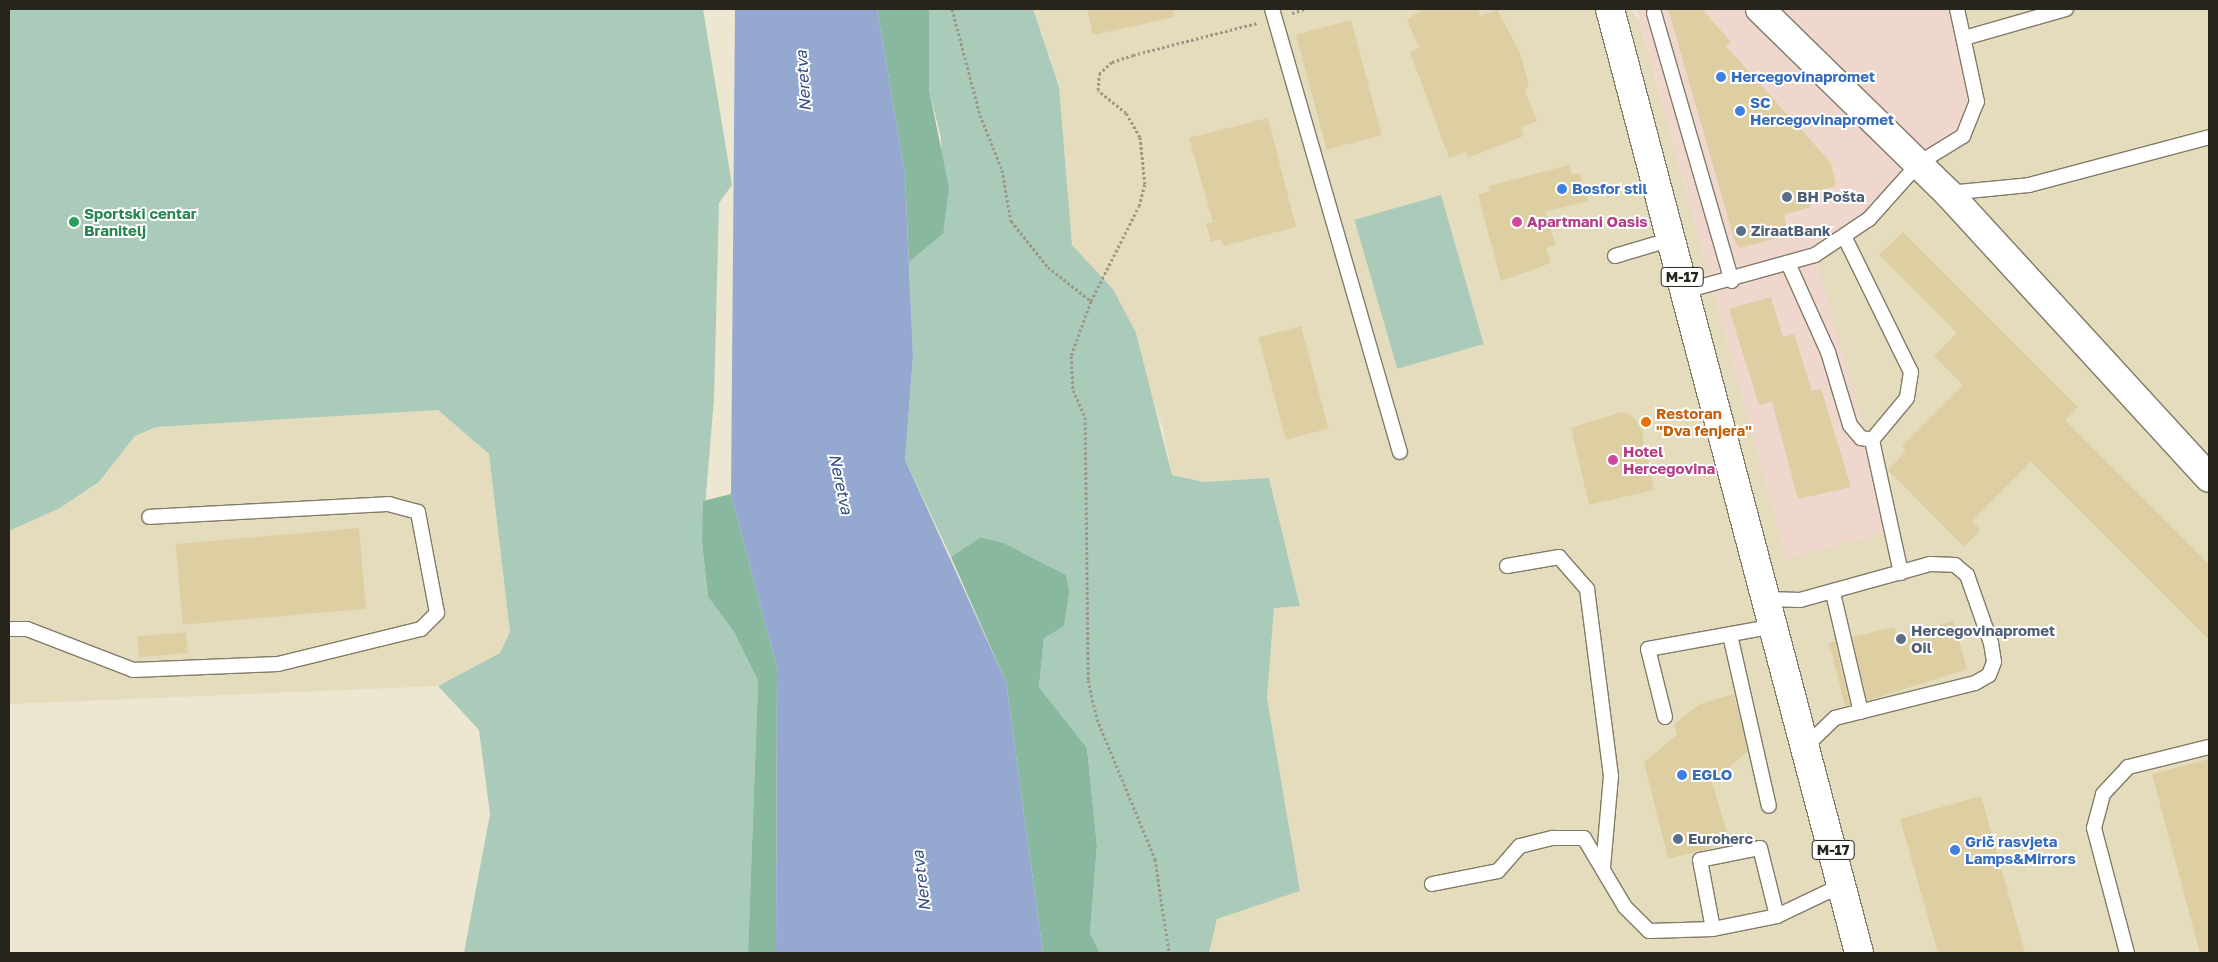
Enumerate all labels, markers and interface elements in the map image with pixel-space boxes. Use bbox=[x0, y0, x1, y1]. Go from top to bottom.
water label: Neretva bbox=[791, 50, 815, 112]
place label: Hercegovinapromet bbox=[1731, 68, 1875, 86]
marker: Hercegovinapromet bbox=[1715, 71, 1727, 83]
place label: SC Hercegovinapromet bbox=[1750, 93, 1894, 128]
marker: SC Hercegovinapromet bbox=[1734, 105, 1746, 117]
place label: Bosfor stil bbox=[1572, 180, 1647, 198]
marker: Bosfor stil bbox=[1556, 183, 1568, 195]
place label: BH Pošta bbox=[1797, 188, 1865, 206]
marker: BH Pošta bbox=[1781, 191, 1793, 203]
place label: Sportski centar Branitelj bbox=[84, 204, 196, 239]
place label: Apartmani Oasis bbox=[1527, 213, 1648, 231]
marker: Sportski centar Branitelj bbox=[68, 216, 80, 228]
marker: Apartmani Oasis bbox=[1511, 216, 1523, 228]
place label: ZiraatBank bbox=[1751, 222, 1831, 240]
marker: ZiraatBank bbox=[1735, 225, 1747, 237]
road number: M-17 bbox=[1660, 266, 1704, 288]
place label: Restoran "Dva fenjera" bbox=[1656, 404, 1752, 439]
marker: Restoran "Dva fenjera" bbox=[1640, 416, 1652, 428]
place label: Hotel Hercegovina bbox=[1623, 442, 1715, 477]
water label: Neretva bbox=[825, 452, 857, 516]
marker: Hotel Hercegovina bbox=[1607, 454, 1619, 466]
place label: Hercegovinapromet Oil bbox=[1911, 621, 2055, 656]
marker: Hercegovinapromet Oil bbox=[1895, 633, 1907, 645]
place label: EGLO bbox=[1692, 766, 1732, 784]
marker: EGLO bbox=[1676, 769, 1688, 781]
place label: Euroherc bbox=[1688, 830, 1753, 848]
place label: Grič rasvjeta Lamps&Mirrors bbox=[1965, 832, 2076, 867]
marker: Euroherc bbox=[1672, 833, 1684, 845]
road number: M-17 bbox=[1810, 838, 1856, 862]
marker: Grič rasvjeta Lamps&Mirrors bbox=[1949, 844, 1961, 856]
water label: Neretva bbox=[908, 850, 934, 912]

